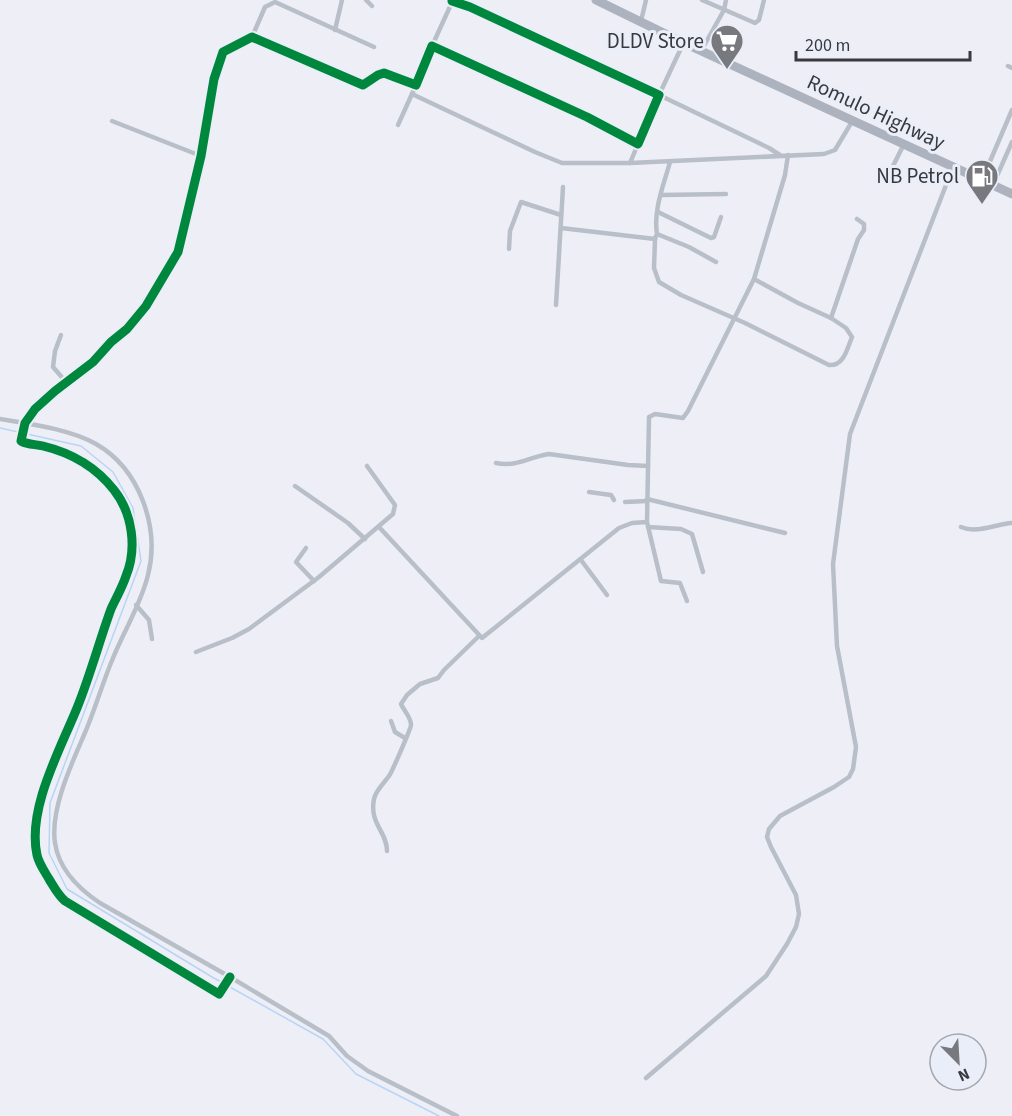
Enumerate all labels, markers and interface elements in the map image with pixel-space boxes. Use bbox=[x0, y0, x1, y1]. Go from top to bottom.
supermarket icon: DLDV Store bbox=[709, 23, 745, 70]
scale bar bbox=[796, 24, 970, 62]
place label: DLDV Store bbox=[607, 26, 704, 56]
text: 200 m bbox=[805, 33, 850, 58]
street label: Romulo Highway bbox=[802, 67, 950, 157]
fuel station icon: NB Petrol bbox=[964, 158, 1000, 205]
place label: NB Petrol bbox=[876, 161, 959, 191]
north arrow bbox=[928, 1032, 988, 1092]
text: N bbox=[954, 1063, 973, 1087]

